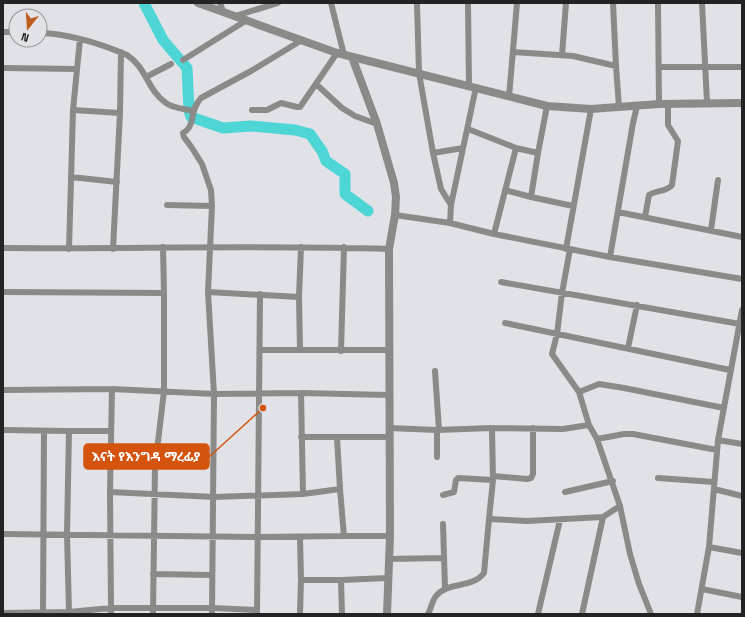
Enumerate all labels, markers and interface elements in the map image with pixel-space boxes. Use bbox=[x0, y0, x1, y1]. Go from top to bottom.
north arrow bbox=[8, 8, 48, 48]
text: N bbox=[20, 30, 31, 45]
callout: እናት የእንግዳ ማረፊያ bbox=[84, 444, 209, 469]
text: እናት የእንግዳ ማረፊያ bbox=[92, 448, 200, 465]

